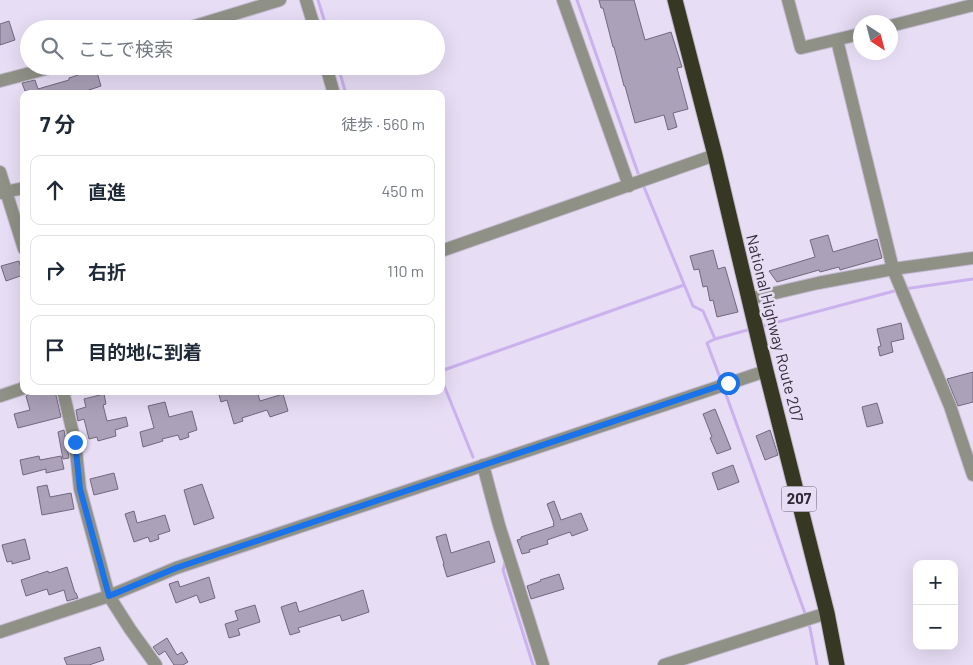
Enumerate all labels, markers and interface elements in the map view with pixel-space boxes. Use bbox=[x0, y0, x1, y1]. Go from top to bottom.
north arrow bbox=[853, 15, 898, 60]
search box bbox=[20, 20, 445, 75]
icon: search bbox=[38, 34, 66, 62]
text: ここで検索 bbox=[78, 37, 173, 60]
text: 7 分 bbox=[40, 111, 76, 136]
text: 徒歩 · 560 m bbox=[341, 114, 425, 133]
icon: ahead bbox=[41, 176, 69, 204]
text: 直進 bbox=[88, 180, 126, 203]
text: 450 m bbox=[381, 181, 424, 200]
street label: National Highway Route 207 bbox=[743, 232, 808, 424]
icon: right bbox=[41, 256, 69, 284]
text: 右折 bbox=[88, 260, 126, 283]
text: 110 m bbox=[387, 261, 424, 280]
icon: arrive bbox=[41, 336, 69, 364]
text: 目的地に到着 bbox=[88, 340, 202, 363]
route start bbox=[717, 372, 740, 395]
route end bbox=[64, 431, 87, 454]
road number: 207 bbox=[782, 486, 816, 512]
map controls bbox=[913, 560, 958, 650]
button: + bbox=[913, 560, 958, 605]
button: − bbox=[913, 605, 958, 650]

